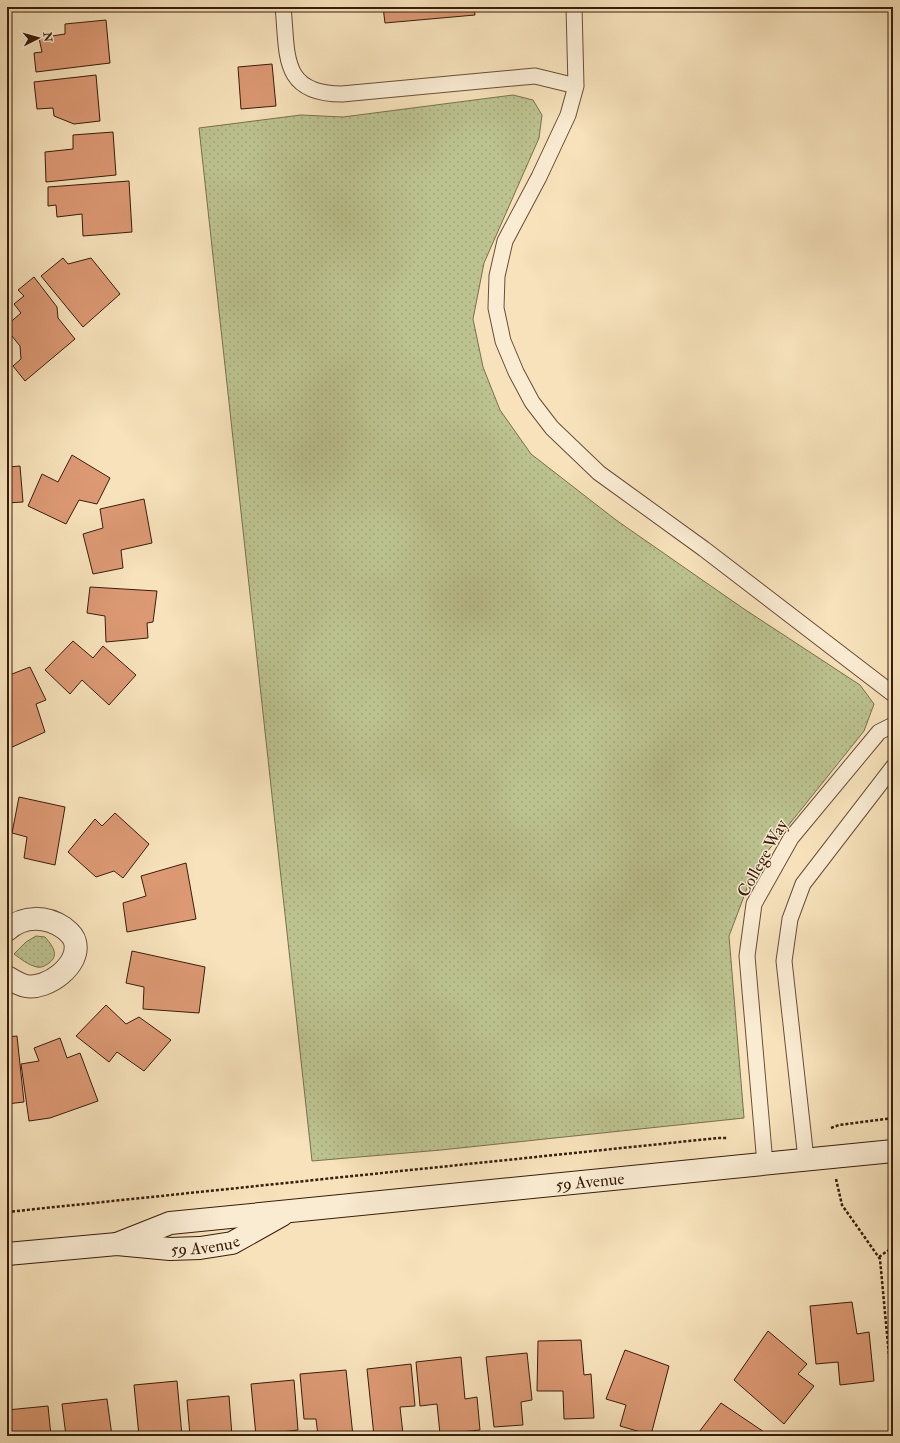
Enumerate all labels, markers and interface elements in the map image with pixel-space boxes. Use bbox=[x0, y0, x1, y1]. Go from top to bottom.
north arrow bbox=[18, 18, 58, 58]
text: N bbox=[40, 30, 55, 44]
street label: College Way bbox=[733, 815, 793, 901]
street label: 59 Avenue bbox=[555, 1168, 625, 1196]
street label: 59 Avenue bbox=[170, 1231, 244, 1260]

